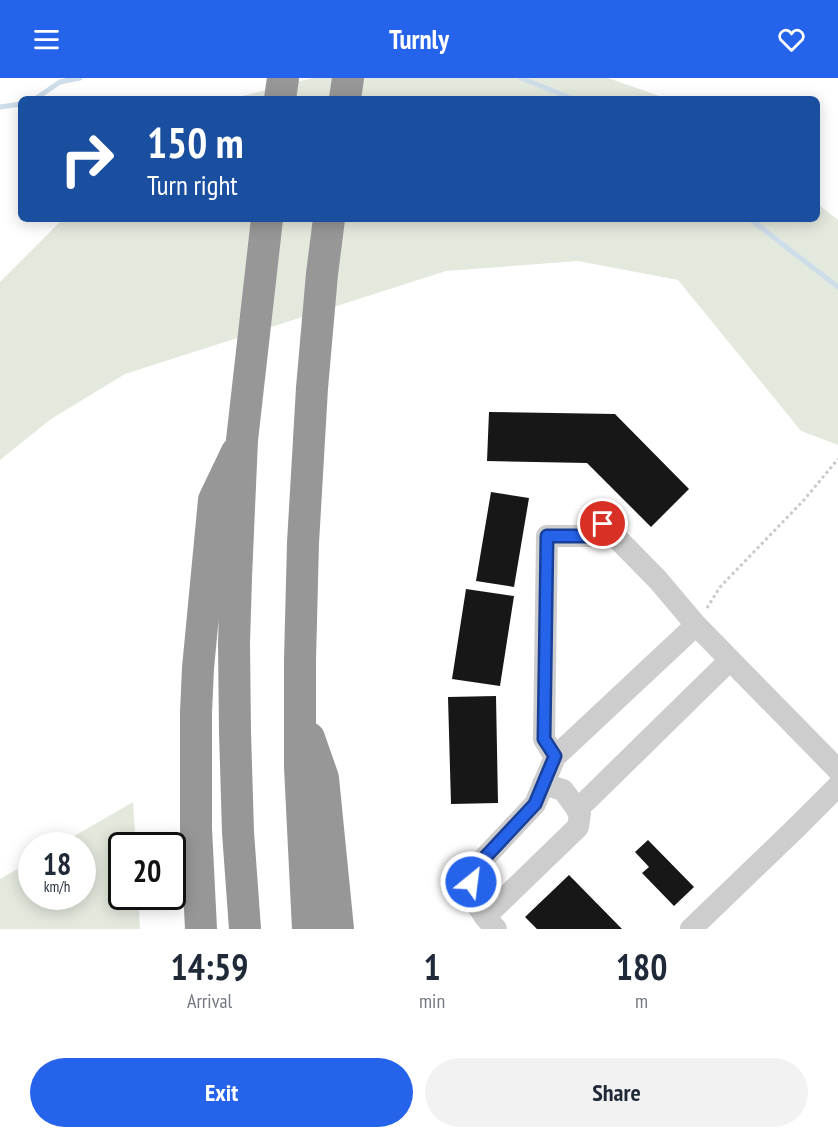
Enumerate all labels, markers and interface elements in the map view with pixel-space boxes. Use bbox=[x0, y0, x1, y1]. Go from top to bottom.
text: Turnly bbox=[389, 22, 449, 56]
icon: menu bbox=[30, 23, 63, 56]
icon: heart bbox=[775, 23, 808, 56]
text: 150 m bbox=[147, 115, 244, 170]
icon: right bbox=[48, 120, 126, 198]
text: Turn right bbox=[147, 168, 238, 202]
pin bbox=[577, 498, 628, 549]
icon: arrive bbox=[586, 507, 619, 540]
speed limit sign: 20 bbox=[108, 832, 186, 910]
text: 18 bbox=[43, 844, 71, 883]
position arrow bbox=[439, 850, 503, 914]
text: km/h bbox=[44, 877, 70, 896]
text: 14:59 bbox=[171, 943, 248, 990]
text: 1 bbox=[423, 943, 441, 990]
text: 180 bbox=[616, 943, 667, 990]
text: Arrival bbox=[187, 988, 232, 1014]
text: min bbox=[419, 988, 445, 1014]
text: m bbox=[635, 988, 648, 1014]
button: Exit bbox=[30, 1058, 413, 1127]
button: Share bbox=[425, 1058, 808, 1127]

